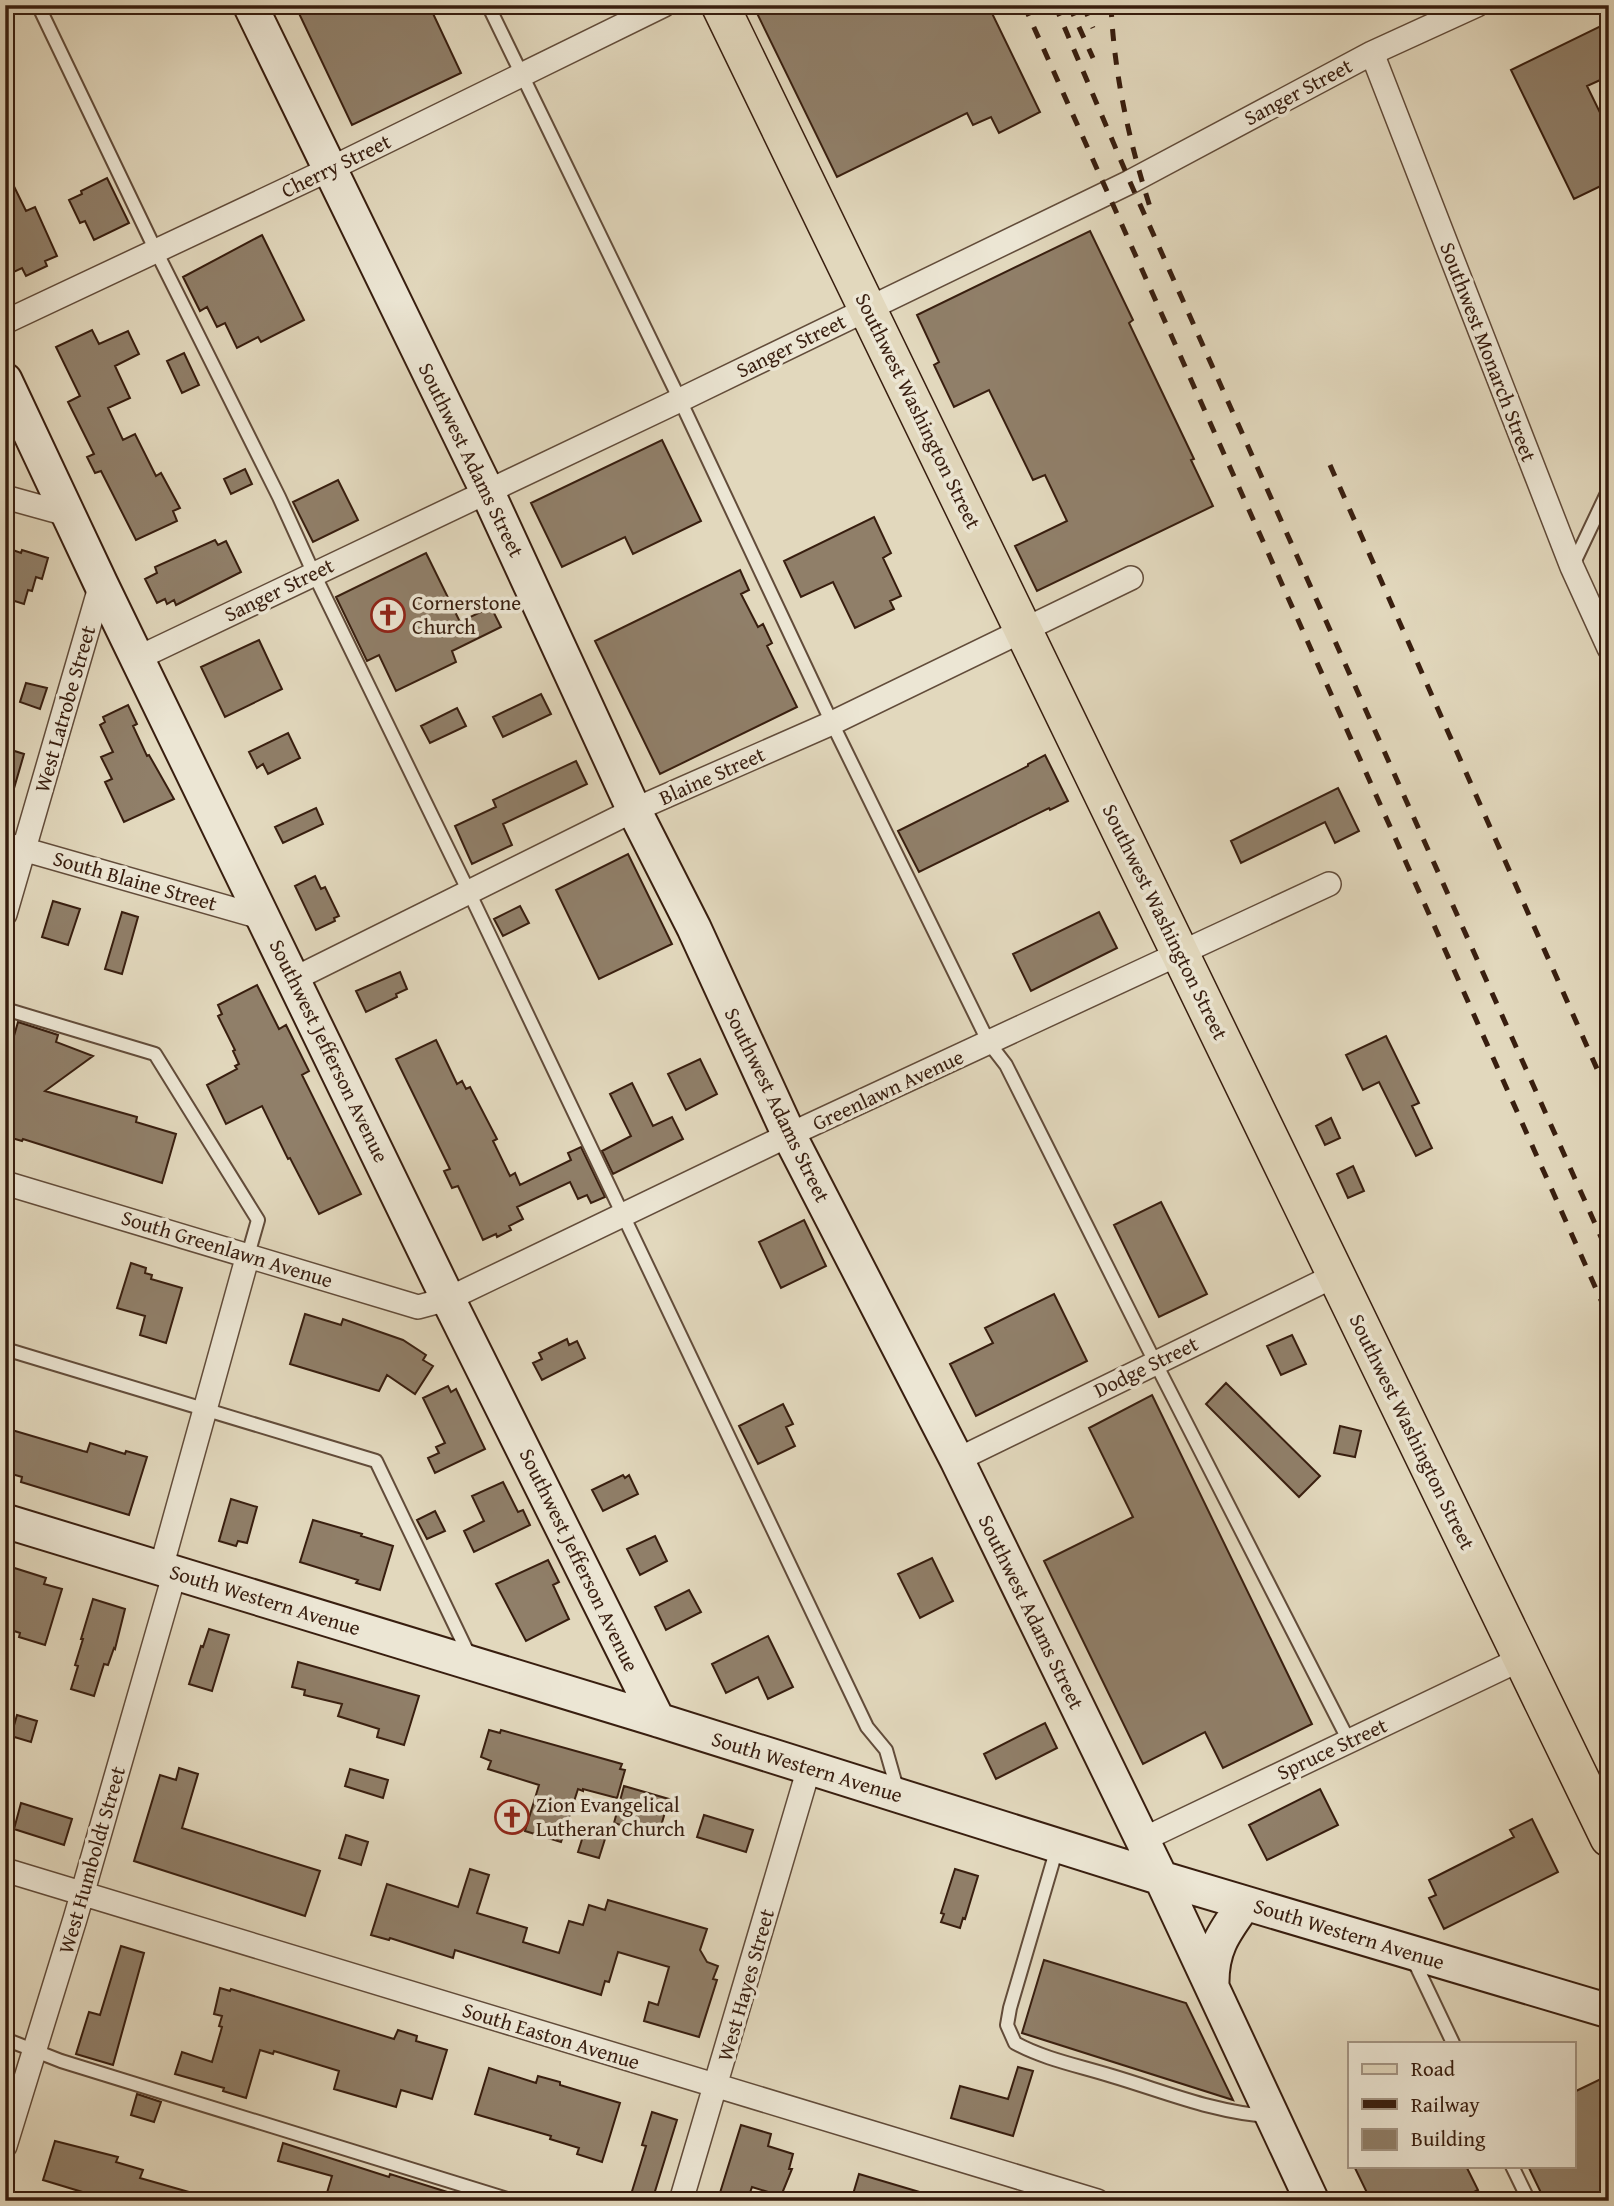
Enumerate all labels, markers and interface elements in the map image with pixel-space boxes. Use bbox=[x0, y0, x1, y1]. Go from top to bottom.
street label: Sanger Street bbox=[1238, 50, 1358, 133]
street label: Cherry Street bbox=[276, 125, 396, 205]
street label: Southwest Monarch Street bbox=[1432, 238, 1545, 467]
street label: Southwest Washington Street bbox=[848, 288, 989, 535]
street label: Sanger Street bbox=[731, 305, 851, 385]
street label: Southwest Adams Street bbox=[411, 357, 532, 563]
street label: Sanger Street bbox=[219, 549, 339, 629]
place label: Cornerstone Church bbox=[412, 587, 521, 642]
church icon: Cornerstone Church bbox=[369, 596, 407, 634]
street label: West Latrobe Street bbox=[26, 621, 103, 796]
street label: Blaine Street bbox=[654, 738, 770, 813]
street label: Southwest Washington Street bbox=[1095, 799, 1236, 1046]
street label: South Blaine Street bbox=[50, 842, 221, 919]
street label: Southwest Jefferson Avenue bbox=[262, 934, 397, 1168]
street label: Southwest Adams Street bbox=[717, 1002, 838, 1208]
street label: Greenlawn Avenue bbox=[807, 1041, 969, 1138]
street label: South Greenlawn Avenue bbox=[118, 1202, 337, 1296]
street label: Southwest Washington Street bbox=[1342, 1309, 1483, 1556]
street label: Dodge Street bbox=[1088, 1328, 1204, 1405]
street label: Southwest Jefferson Avenue bbox=[512, 1443, 647, 1677]
street label: Southwest Adams Street bbox=[971, 1509, 1092, 1715]
street label: South Western Avenue bbox=[166, 1556, 365, 1643]
street label: Spruce Street bbox=[1272, 1709, 1393, 1788]
street label: South Western Avenue bbox=[708, 1723, 907, 1810]
street label: West Humboldt Street bbox=[50, 1762, 133, 1957]
place label: Zion Evangelical Lutheran Church bbox=[536, 1789, 685, 1844]
church icon: Zion Evangelical Lutheran Church bbox=[493, 1798, 531, 1836]
street label: South Western Avenue bbox=[1250, 1890, 1449, 1977]
street label: West Hayes Street bbox=[709, 1905, 782, 2065]
street label: South Easton Avenue bbox=[459, 1994, 644, 2077]
legend bbox=[1348, 2042, 1576, 2168]
text: Road bbox=[1411, 2053, 1456, 2084]
text: Railway bbox=[1411, 2089, 1480, 2120]
text: Building bbox=[1411, 2123, 1486, 2154]

